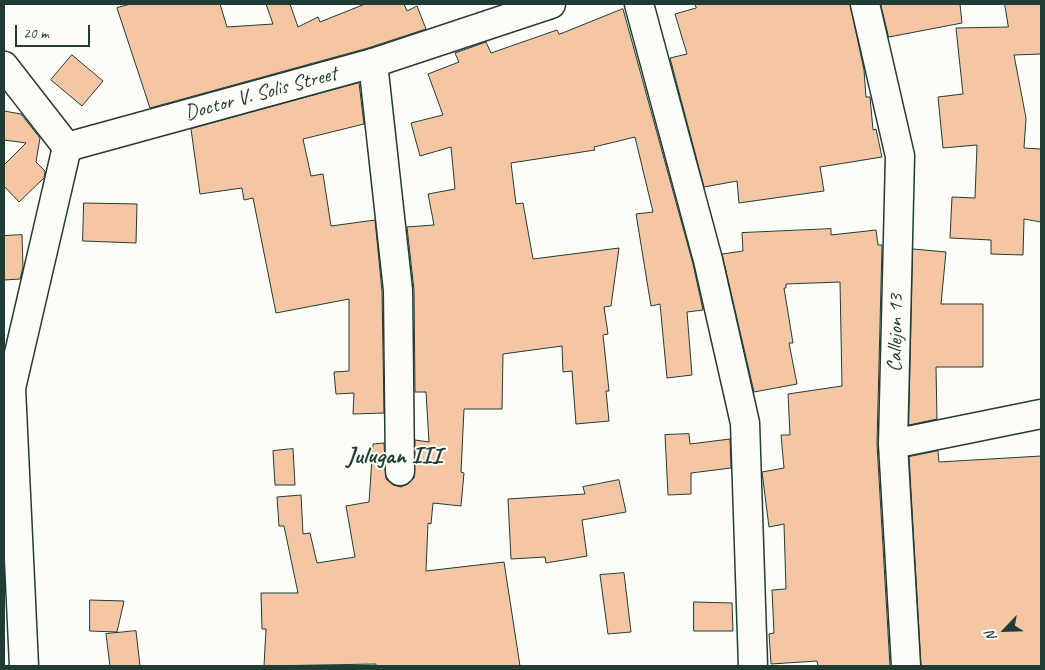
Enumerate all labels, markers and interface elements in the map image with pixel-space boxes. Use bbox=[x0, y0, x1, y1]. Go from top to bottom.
scale bar bbox=[18, 15, 92, 47]
text: 20 m bbox=[23, 24, 49, 43]
street label: Doctor V. Solis Street bbox=[182, 62, 340, 126]
street label: Callejon 13 bbox=[883, 294, 909, 372]
district label: Julugan III bbox=[347, 443, 441, 471]
north arrow bbox=[980, 605, 1030, 655]
text: N bbox=[981, 629, 1000, 644]

